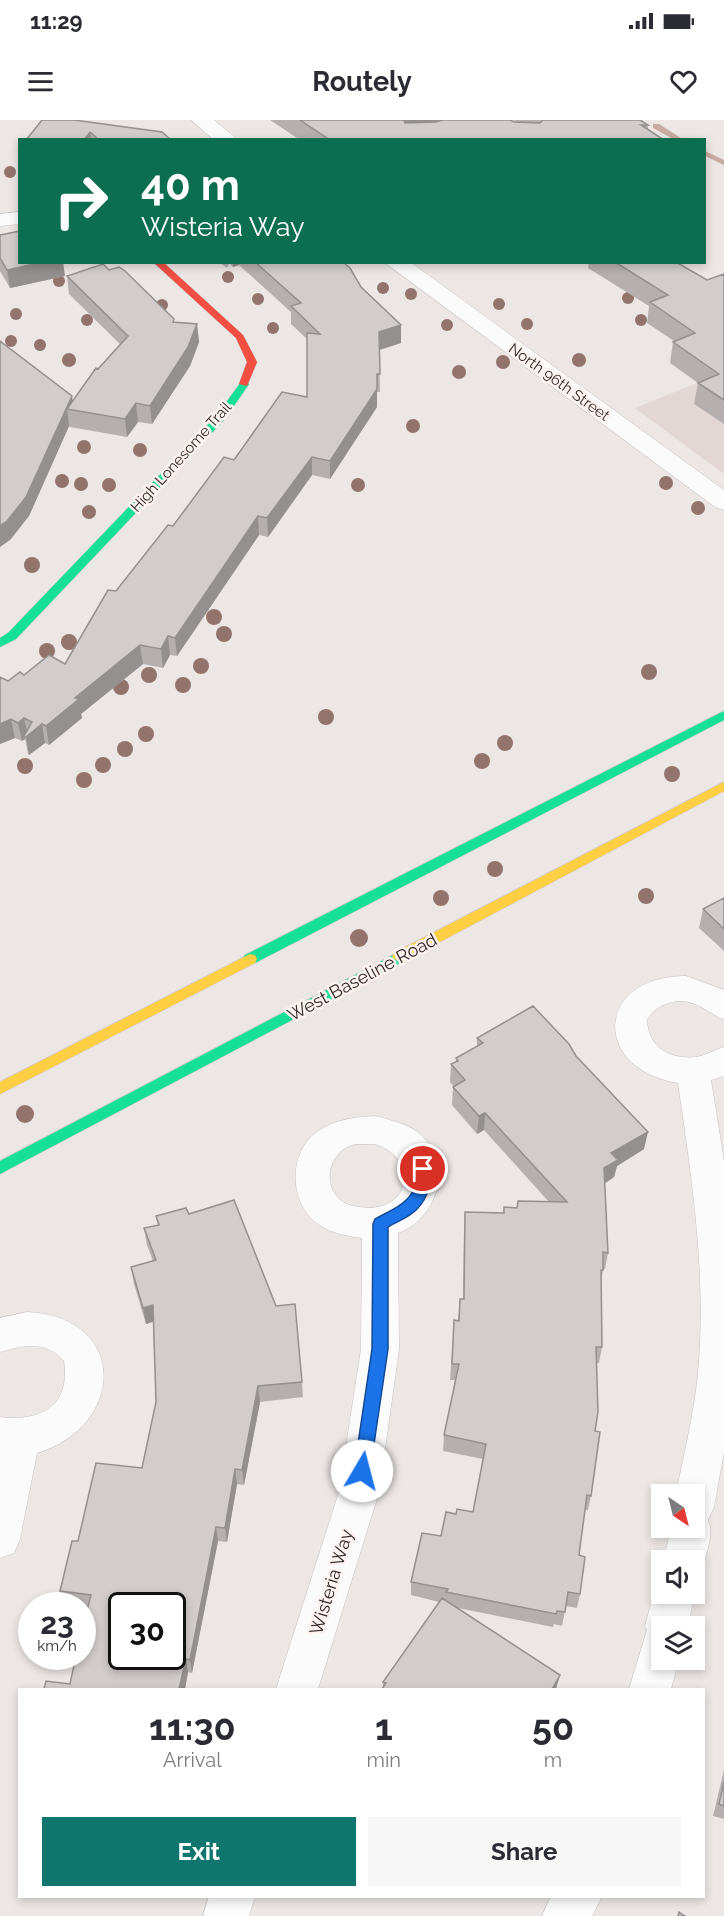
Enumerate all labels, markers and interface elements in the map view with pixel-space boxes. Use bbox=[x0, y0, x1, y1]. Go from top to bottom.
text: 11:29 bbox=[30, 8, 83, 34]
icon: menu bbox=[24, 65, 57, 98]
icon: heart bbox=[667, 65, 700, 98]
text: Routely bbox=[312, 66, 412, 97]
text: 40 m bbox=[141, 161, 240, 210]
icon: right bbox=[42, 162, 120, 240]
text: Wisteria Way bbox=[141, 211, 305, 242]
street label: North 96th Street bbox=[505, 339, 613, 425]
street label: High Lonesome Trail bbox=[127, 398, 236, 516]
street label: West Baseline Road bbox=[284, 929, 440, 1025]
pin bbox=[397, 1143, 448, 1194]
icon: arrive bbox=[406, 1152, 439, 1185]
position arrow bbox=[330, 1439, 394, 1503]
north arrow bbox=[651, 1484, 705, 1538]
map controls bbox=[651, 1484, 705, 1670]
street label: Wisteria Way bbox=[305, 1527, 357, 1637]
button: sound bbox=[651, 1550, 705, 1604]
speed limit sign: 30 bbox=[108, 1592, 186, 1670]
text: 23 bbox=[40, 1606, 74, 1641]
button: layers bbox=[651, 1616, 705, 1670]
text: km/h bbox=[37, 1637, 77, 1655]
text: 11:30 bbox=[149, 1706, 236, 1748]
text: 1 bbox=[375, 1706, 393, 1748]
text: 50 bbox=[532, 1706, 574, 1748]
text: Arrival bbox=[163, 1748, 222, 1772]
text: min bbox=[367, 1748, 401, 1772]
text: m bbox=[544, 1748, 562, 1772]
button: Exit bbox=[42, 1817, 356, 1886]
button: Share bbox=[368, 1817, 681, 1886]

